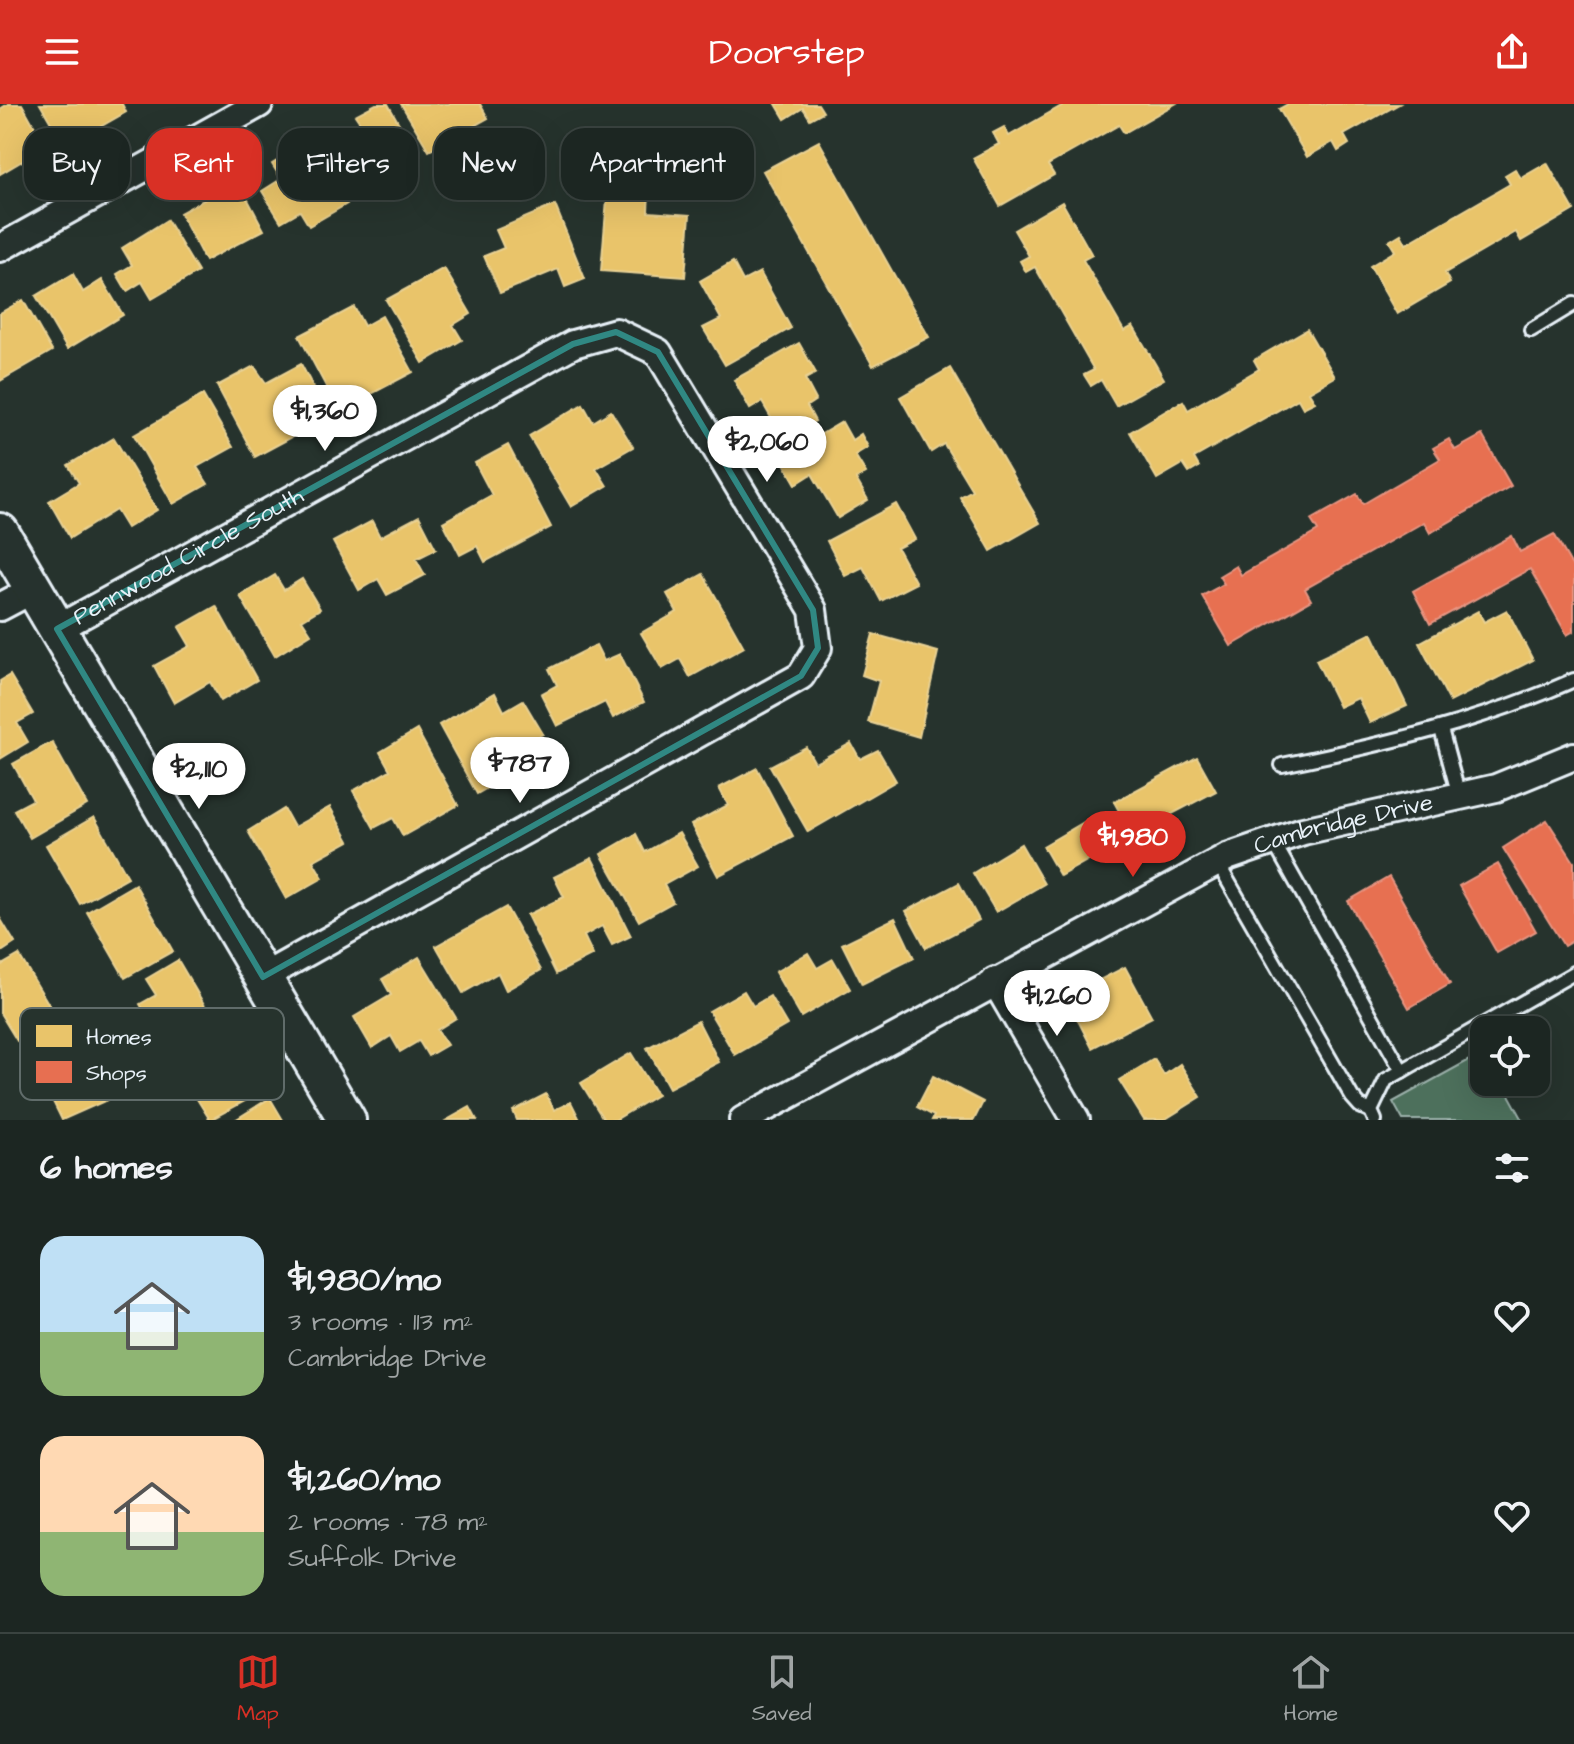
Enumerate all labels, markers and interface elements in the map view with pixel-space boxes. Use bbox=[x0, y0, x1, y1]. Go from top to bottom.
text: Doorstep bbox=[709, 27, 865, 78]
icon: menu bbox=[40, 30, 84, 74]
icon: share bbox=[1490, 30, 1534, 74]
chip: Buy bbox=[24, 128, 130, 200]
chip: Rent bbox=[146, 128, 262, 200]
chip: Filters bbox=[278, 128, 418, 200]
chip: New bbox=[434, 128, 545, 200]
chip: Apartment bbox=[561, 128, 754, 200]
pin: $1,360 bbox=[260, 385, 390, 453]
text: $1,360 bbox=[291, 393, 359, 429]
pin: $2,060 bbox=[702, 416, 832, 484]
text: $2,060 bbox=[725, 424, 809, 460]
street label: Pennwood Circle South bbox=[67, 479, 310, 634]
pin: $787 bbox=[473, 737, 567, 805]
pin: $2,110 bbox=[134, 743, 264, 811]
text: $787 bbox=[488, 745, 552, 781]
text: $2,110 bbox=[170, 751, 228, 787]
street label: Cambridge Drive bbox=[1249, 786, 1436, 864]
pin: $1,980 bbox=[1068, 811, 1198, 879]
text: $1,980 bbox=[1098, 819, 1168, 855]
pin: $1,260 bbox=[992, 970, 1122, 1038]
text: $1,260 bbox=[1022, 978, 1092, 1014]
legend bbox=[20, 1008, 284, 1100]
map controls bbox=[1470, 1016, 1550, 1096]
button: locate bbox=[1470, 1016, 1550, 1096]
text: Homes bbox=[86, 1022, 152, 1053]
text: Shops bbox=[86, 1058, 147, 1089]
text: 6 homes bbox=[40, 1144, 173, 1192]
icon: filters bbox=[1490, 1146, 1534, 1190]
text: $1,980/mo bbox=[288, 1256, 441, 1304]
icon: home bbox=[104, 1268, 200, 1364]
icon: heart bbox=[1490, 1294, 1534, 1338]
text: 3 rooms · 113 m² bbox=[288, 1304, 473, 1340]
text: Cambridge Drive bbox=[288, 1340, 487, 1376]
text: $1,260/mo bbox=[288, 1456, 441, 1504]
icon: home bbox=[104, 1468, 200, 1564]
icon: heart bbox=[1490, 1494, 1534, 1538]
text: 2 rooms · 78 m² bbox=[288, 1504, 488, 1540]
text: Suffolk Drive bbox=[288, 1540, 457, 1576]
tab: Map bbox=[236, 1650, 280, 1729]
tab: Saved bbox=[752, 1650, 812, 1729]
tab: Home bbox=[1283, 1650, 1338, 1729]

